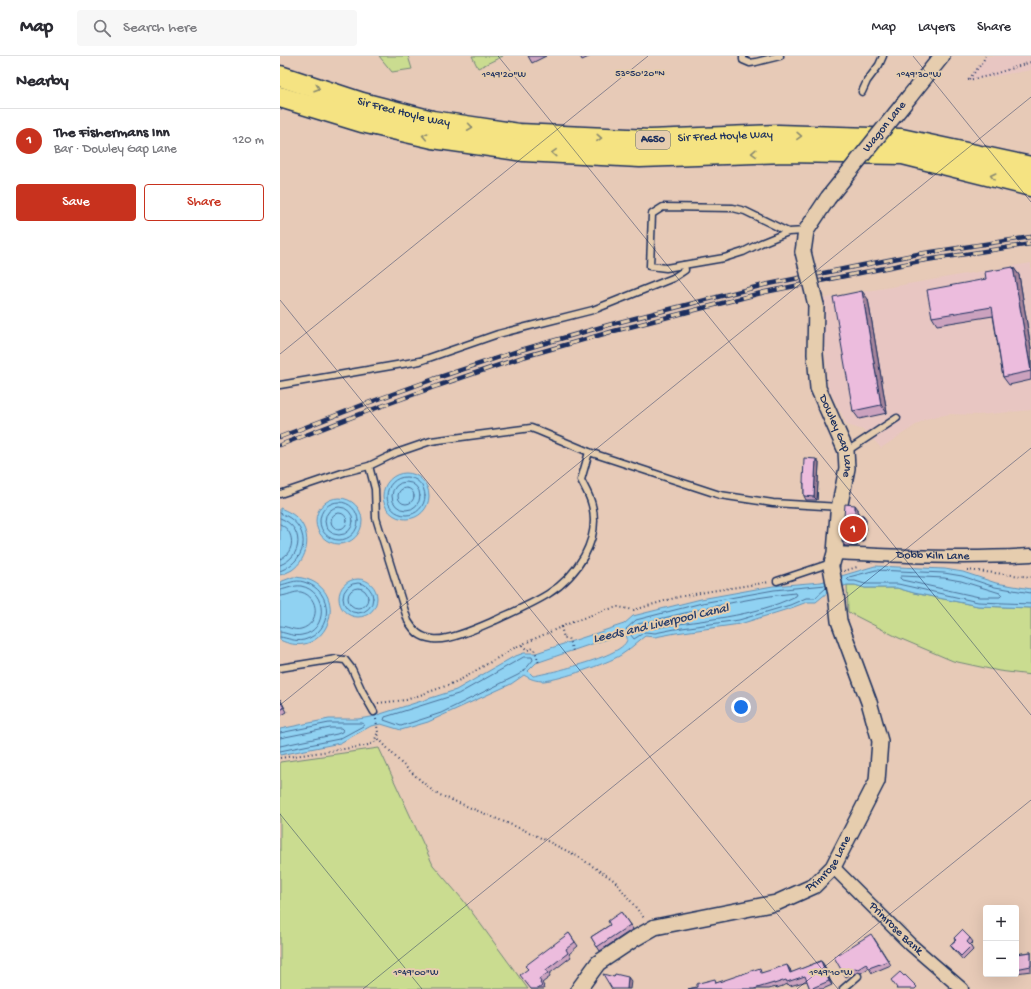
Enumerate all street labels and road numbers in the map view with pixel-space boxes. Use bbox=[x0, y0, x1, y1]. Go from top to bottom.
street label: Sir Fred Hoyle Way bbox=[355, 95, 451, 131]
street label: Wagon Lane bbox=[860, 98, 910, 155]
street label: Sir Fred Hoyle Way bbox=[677, 128, 773, 146]
road number: A650 bbox=[636, 131, 670, 149]
street label: Dowley Gap Lane bbox=[815, 392, 854, 479]
street label: Dobb Kiln Lane bbox=[895, 549, 970, 564]
street label: Primrose Lane bbox=[803, 833, 855, 896]
street label: Primrose Bank bbox=[865, 899, 926, 960]

